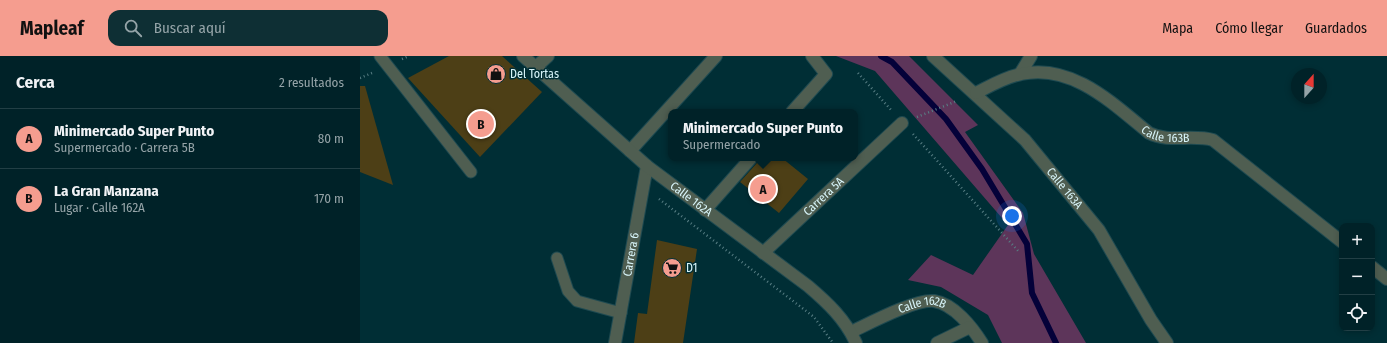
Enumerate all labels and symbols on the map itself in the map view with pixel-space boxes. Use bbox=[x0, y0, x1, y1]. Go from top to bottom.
shop icon: Del Tortas bbox=[485, 63, 507, 85]
place label: Del Tortas bbox=[510, 67, 559, 81]
north arrow bbox=[1291, 68, 1327, 104]
pin: B bbox=[468, 109, 494, 139]
street label: Calle 163B bbox=[1138, 123, 1190, 145]
street label: Calle 163A bbox=[1044, 165, 1086, 212]
pin: A bbox=[750, 174, 776, 204]
street label: Carrera 5A bbox=[800, 174, 847, 219]
street label: Calle 162A bbox=[667, 179, 716, 220]
your location bbox=[1002, 206, 1022, 226]
street label: Carrera 6 bbox=[620, 231, 642, 278]
supermarket icon: D1 bbox=[661, 257, 683, 279]
place label: D1 bbox=[686, 261, 698, 275]
street label: Calle 162B bbox=[896, 294, 949, 316]

